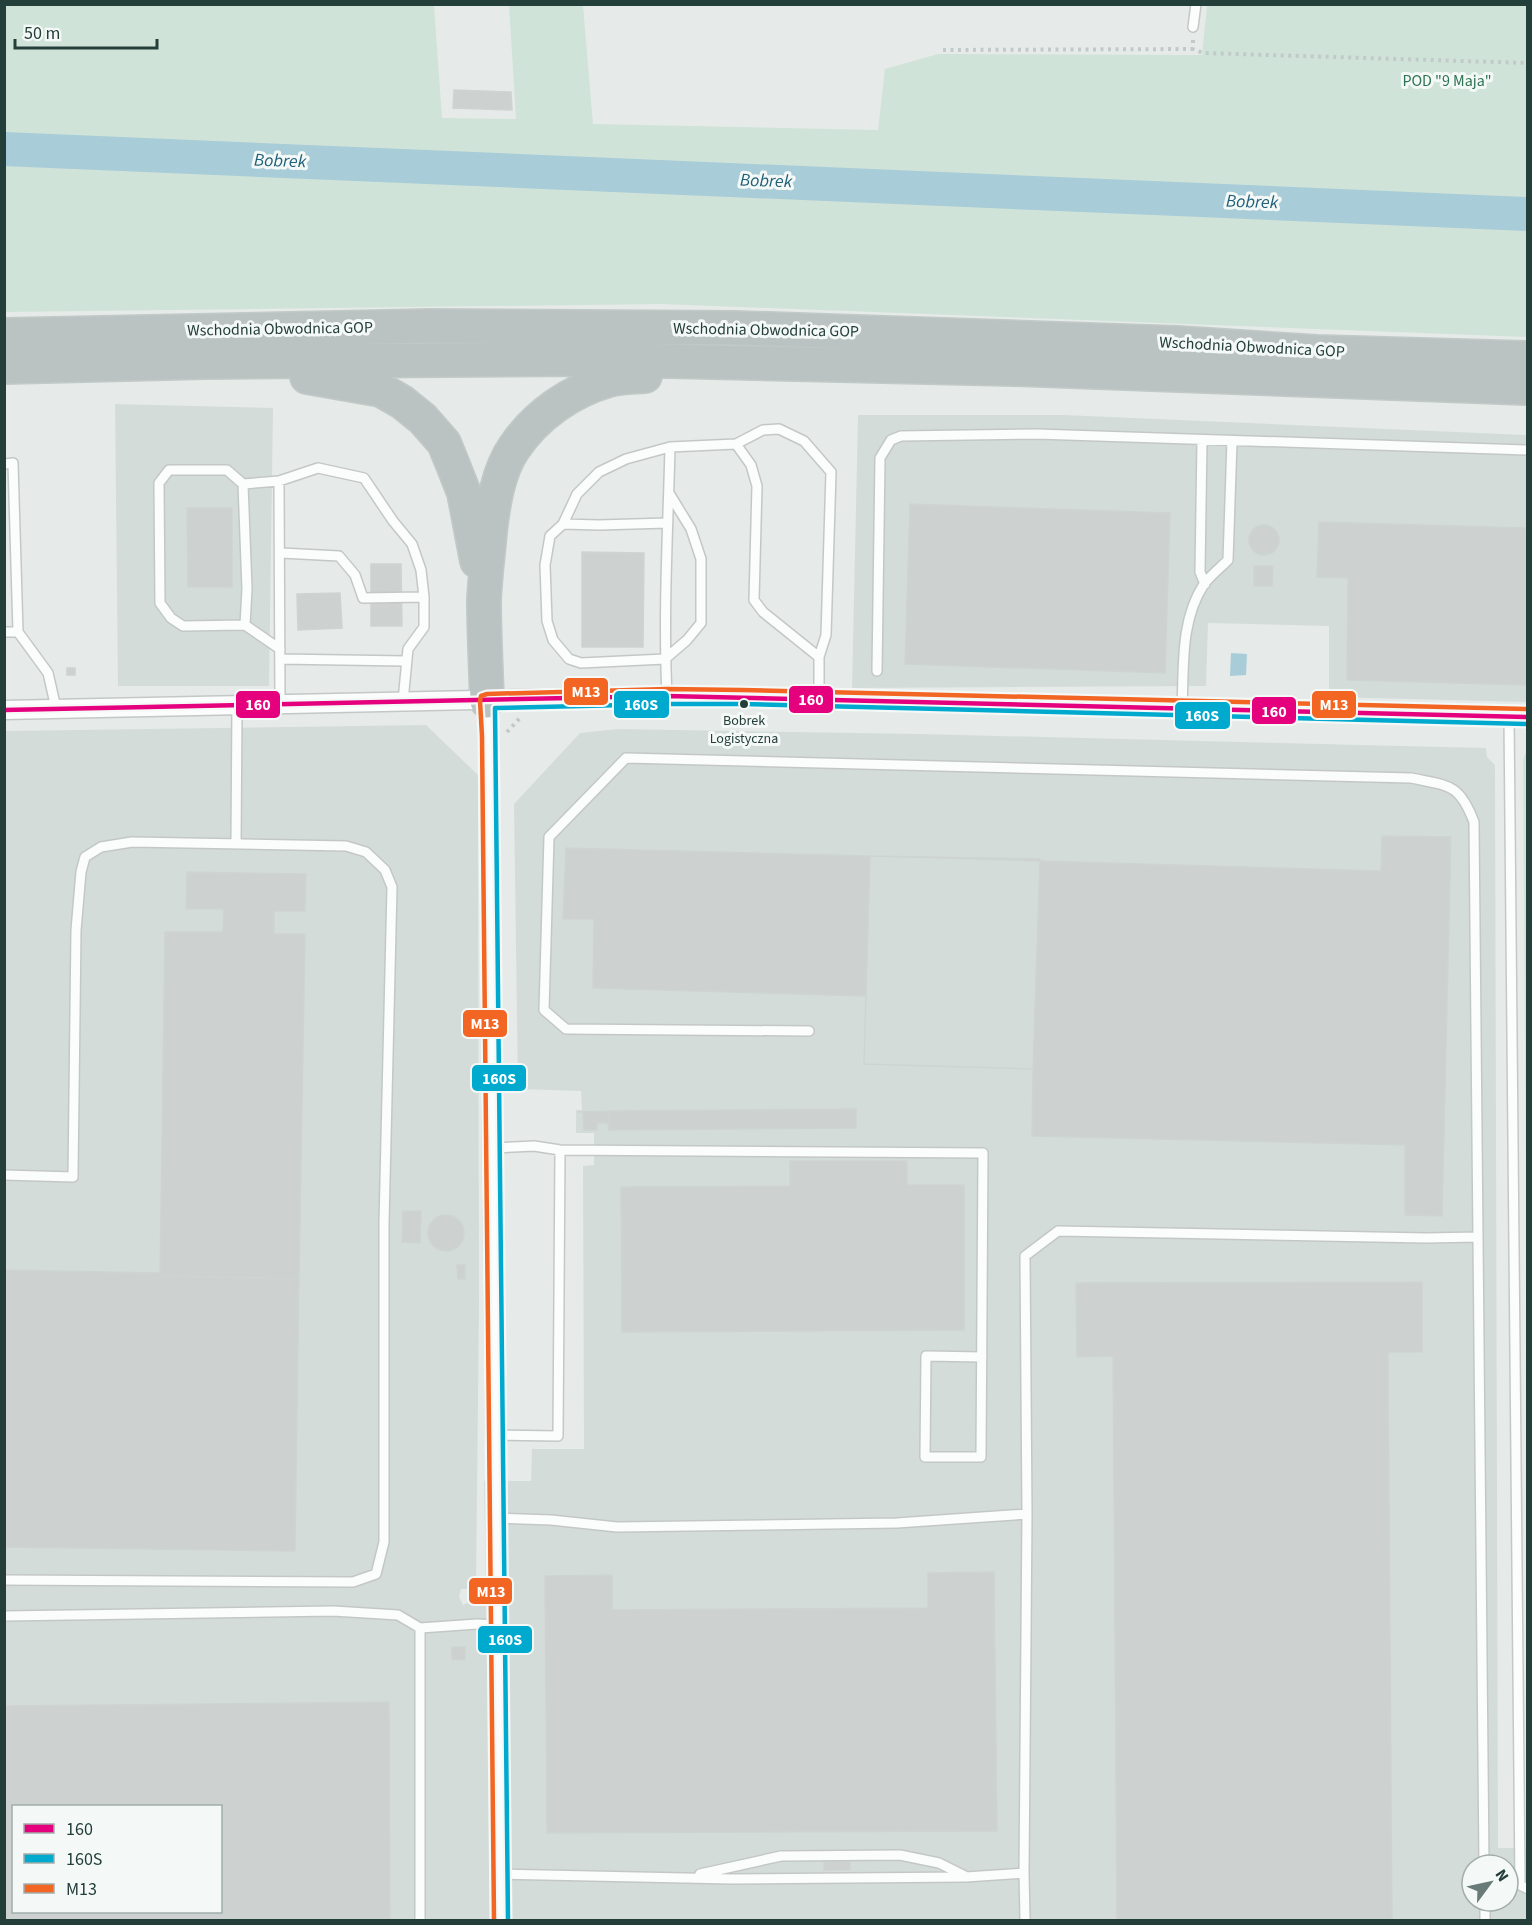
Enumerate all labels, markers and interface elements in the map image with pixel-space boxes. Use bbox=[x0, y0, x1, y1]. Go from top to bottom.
scale bar bbox=[15, 12, 158, 50]
text: 50 m bbox=[24, 21, 60, 46]
park label: POD "9 Maja" bbox=[1402, 70, 1492, 92]
water label: Bobrek bbox=[253, 148, 307, 174]
water label: Bobrek bbox=[739, 168, 793, 194]
water label: Bobrek bbox=[1225, 189, 1279, 215]
street label: Wschodnia Obwodnica GOP bbox=[187, 316, 373, 342]
street label: Wschodnia Obwodnica GOP bbox=[673, 317, 859, 343]
street label: Wschodnia Obwodnica GOP bbox=[1159, 331, 1345, 363]
line badge: M13 bbox=[563, 677, 609, 706]
text: M13 bbox=[571, 681, 601, 703]
line badge: 160 bbox=[788, 685, 834, 714]
text: 160 bbox=[798, 689, 824, 711]
line badge: 160 bbox=[235, 690, 281, 719]
line badge: 160S bbox=[613, 690, 670, 719]
line badge: M13 bbox=[1311, 690, 1357, 719]
text: 160 bbox=[245, 694, 271, 716]
text: 160S bbox=[624, 694, 658, 716]
text: M13 bbox=[1319, 694, 1349, 716]
line badge: 160 bbox=[1251, 696, 1297, 725]
marker: Bobrek Logistyczna bbox=[738, 698, 750, 710]
line badge: 160S bbox=[1174, 701, 1231, 730]
text: 160 bbox=[1261, 701, 1287, 723]
text: 160S bbox=[1185, 705, 1219, 727]
place label: Bobrek Logistyczna bbox=[710, 711, 778, 749]
line badge: M13 bbox=[462, 1009, 508, 1038]
text: M13 bbox=[470, 1013, 500, 1035]
line badge: 160S bbox=[471, 1064, 527, 1092]
text: 160S bbox=[482, 1068, 516, 1090]
line badge: M13 bbox=[468, 1577, 513, 1605]
text: M13 bbox=[476, 1581, 506, 1603]
line badge: 160S bbox=[477, 1625, 533, 1654]
text: 160S bbox=[488, 1629, 522, 1651]
legend bbox=[12, 1805, 222, 1913]
text: 160 bbox=[66, 1817, 93, 1842]
text: 160S bbox=[66, 1847, 102, 1872]
north arrow bbox=[1460, 1853, 1520, 1913]
text: N bbox=[1490, 1865, 1514, 1886]
text: M13 bbox=[66, 1877, 97, 1902]

